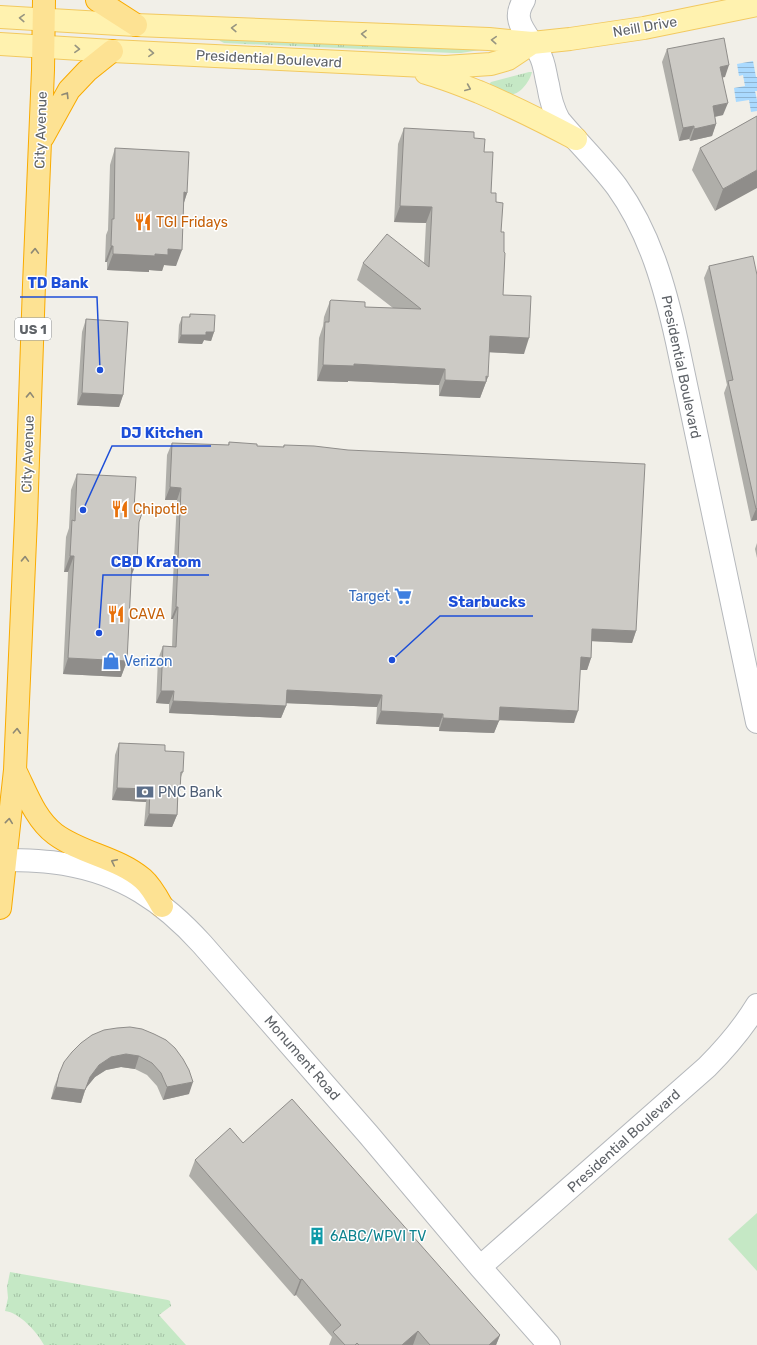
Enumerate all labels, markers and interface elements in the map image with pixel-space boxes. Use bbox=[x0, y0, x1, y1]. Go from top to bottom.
street label: Neill Drive bbox=[612, 13, 679, 41]
one-way arrow bbox=[19, 14, 25, 23]
one-way arrow bbox=[231, 24, 237, 33]
one-way arrow bbox=[361, 30, 367, 38]
one-way arrow bbox=[491, 35, 497, 44]
one-way arrow bbox=[74, 45, 80, 54]
street label: Presidential Boulevard bbox=[196, 47, 342, 71]
one-way arrow bbox=[148, 49, 154, 57]
one-way arrow bbox=[464, 83, 471, 91]
street label: City Avenue bbox=[31, 91, 51, 169]
one-way arrow bbox=[61, 92, 69, 99]
restaurant icon: TGI Fridays bbox=[133, 212, 153, 232]
place label: TGI Fridays bbox=[156, 214, 228, 231]
one-way arrow bbox=[31, 248, 40, 254]
callout: TD Bank bbox=[20, 270, 97, 297]
text: TD Bank bbox=[27, 274, 89, 292]
street label: Presidential Boulevard bbox=[658, 294, 704, 440]
road number: US 1 bbox=[15, 318, 51, 340]
one-way arrow bbox=[26, 392, 35, 398]
street label: City Avenue bbox=[18, 415, 38, 493]
callout: DJ Kitchen bbox=[112, 419, 211, 446]
text: DJ Kitchen bbox=[121, 424, 203, 442]
restaurant icon: Chipotle bbox=[110, 499, 130, 519]
place label: Chipotle bbox=[133, 501, 187, 518]
callout: CBD Kratom bbox=[103, 548, 209, 575]
text: CBD Kratom bbox=[111, 553, 201, 571]
one-way arrow bbox=[21, 556, 29, 562]
supermarket icon: Target bbox=[393, 586, 413, 606]
place label: Target bbox=[349, 588, 391, 605]
callout: Starbucks bbox=[440, 589, 533, 616]
text: Starbucks bbox=[448, 593, 526, 611]
restaurant icon: CAVA bbox=[106, 604, 126, 624]
place label: CAVA bbox=[129, 606, 165, 623]
shop icon: Verizon bbox=[101, 651, 121, 671]
place label: Verizon bbox=[124, 653, 173, 670]
one-way arrow bbox=[13, 728, 21, 734]
bank icon: PNC Bank bbox=[135, 782, 155, 802]
place label: PNC Bank bbox=[158, 784, 223, 801]
one-way arrow bbox=[4, 818, 13, 824]
one-way arrow bbox=[111, 859, 119, 867]
street label: Monument Road bbox=[261, 1012, 343, 1104]
street label: Presidential Boulevard bbox=[564, 1086, 684, 1196]
building icon: 6ABC/WPVI TV bbox=[307, 1226, 327, 1246]
place label: 6ABC/WPVI TV bbox=[330, 1228, 426, 1245]

